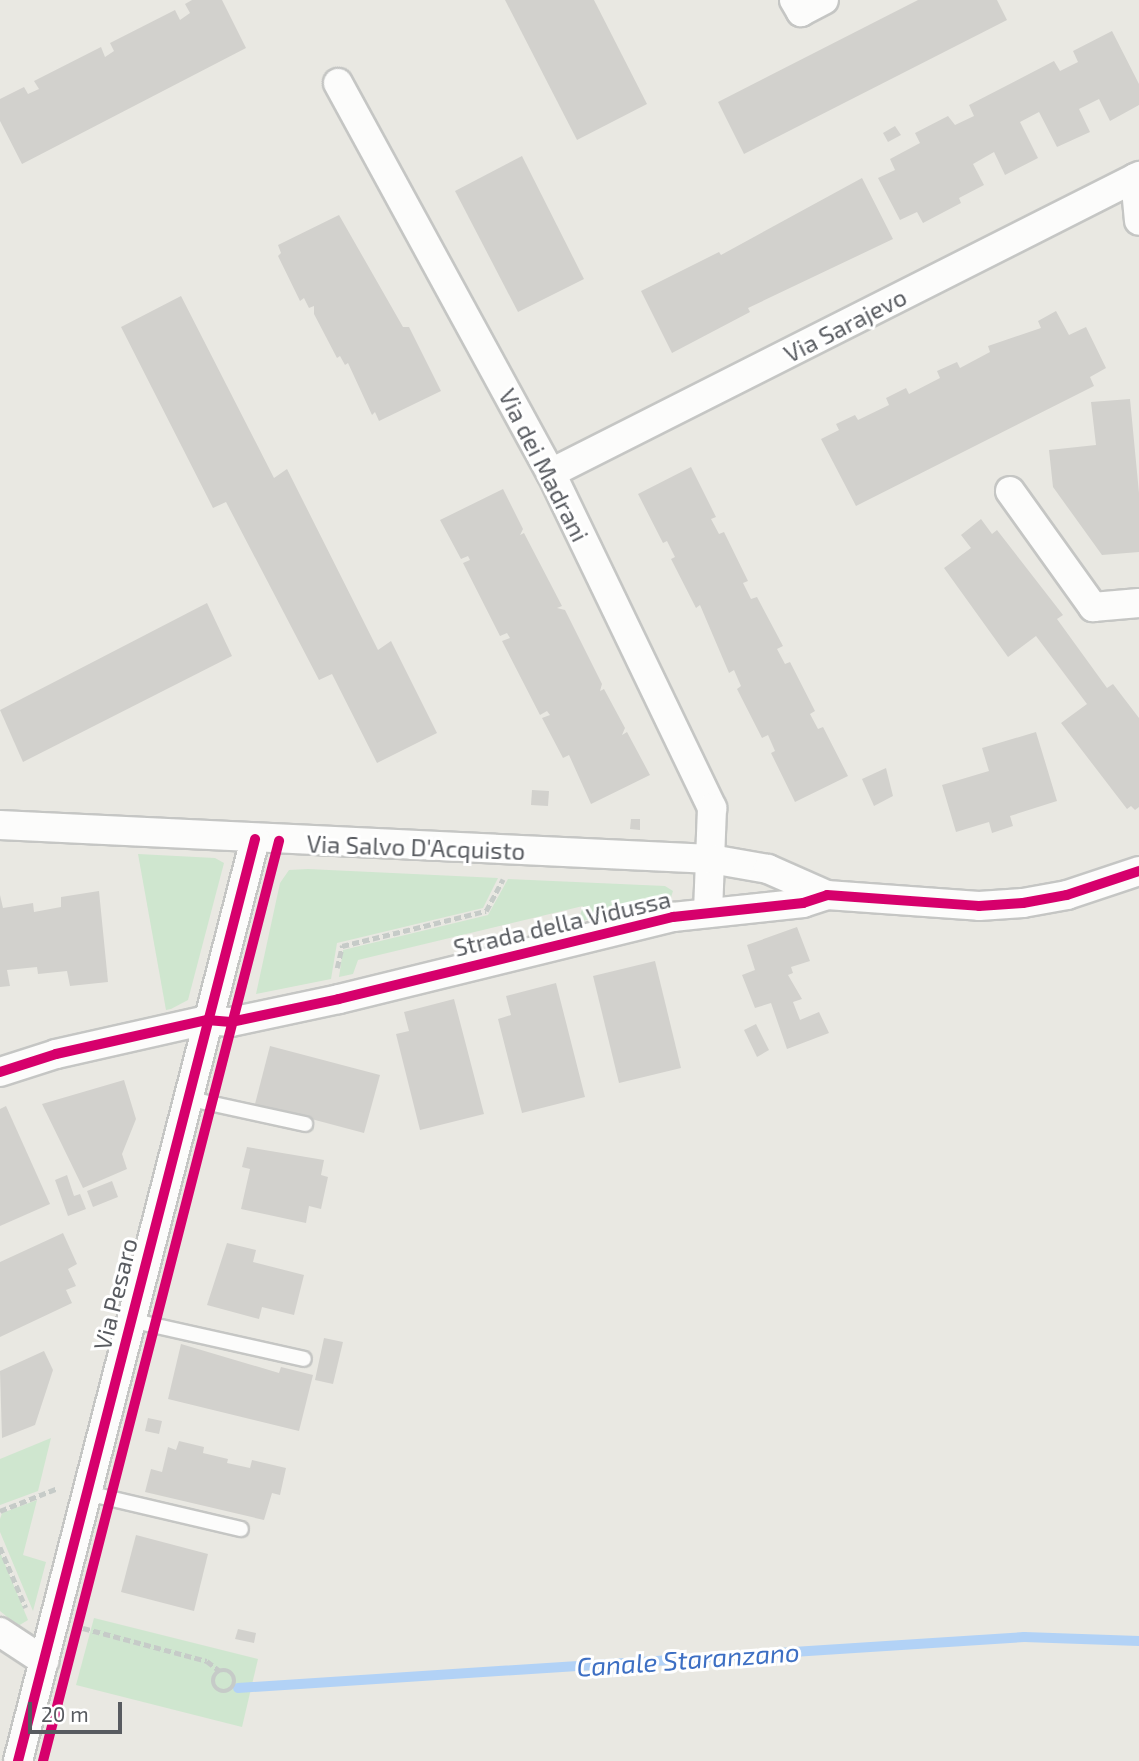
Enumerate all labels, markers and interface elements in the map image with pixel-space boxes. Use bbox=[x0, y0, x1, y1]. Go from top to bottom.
street label: Via Sarajevo bbox=[779, 282, 911, 368]
street label: Via dei Madrani bbox=[493, 384, 595, 546]
street label: Via Salvo D'Acquisto bbox=[306, 829, 526, 865]
street label: Strada della Vidussa bbox=[450, 884, 674, 962]
street label: Via Pesaro bbox=[87, 1235, 143, 1353]
water label: Canale Staranzano bbox=[575, 1636, 801, 1682]
scale bar bbox=[32, 1688, 126, 1732]
text: 20 m bbox=[41, 1701, 89, 1726]

